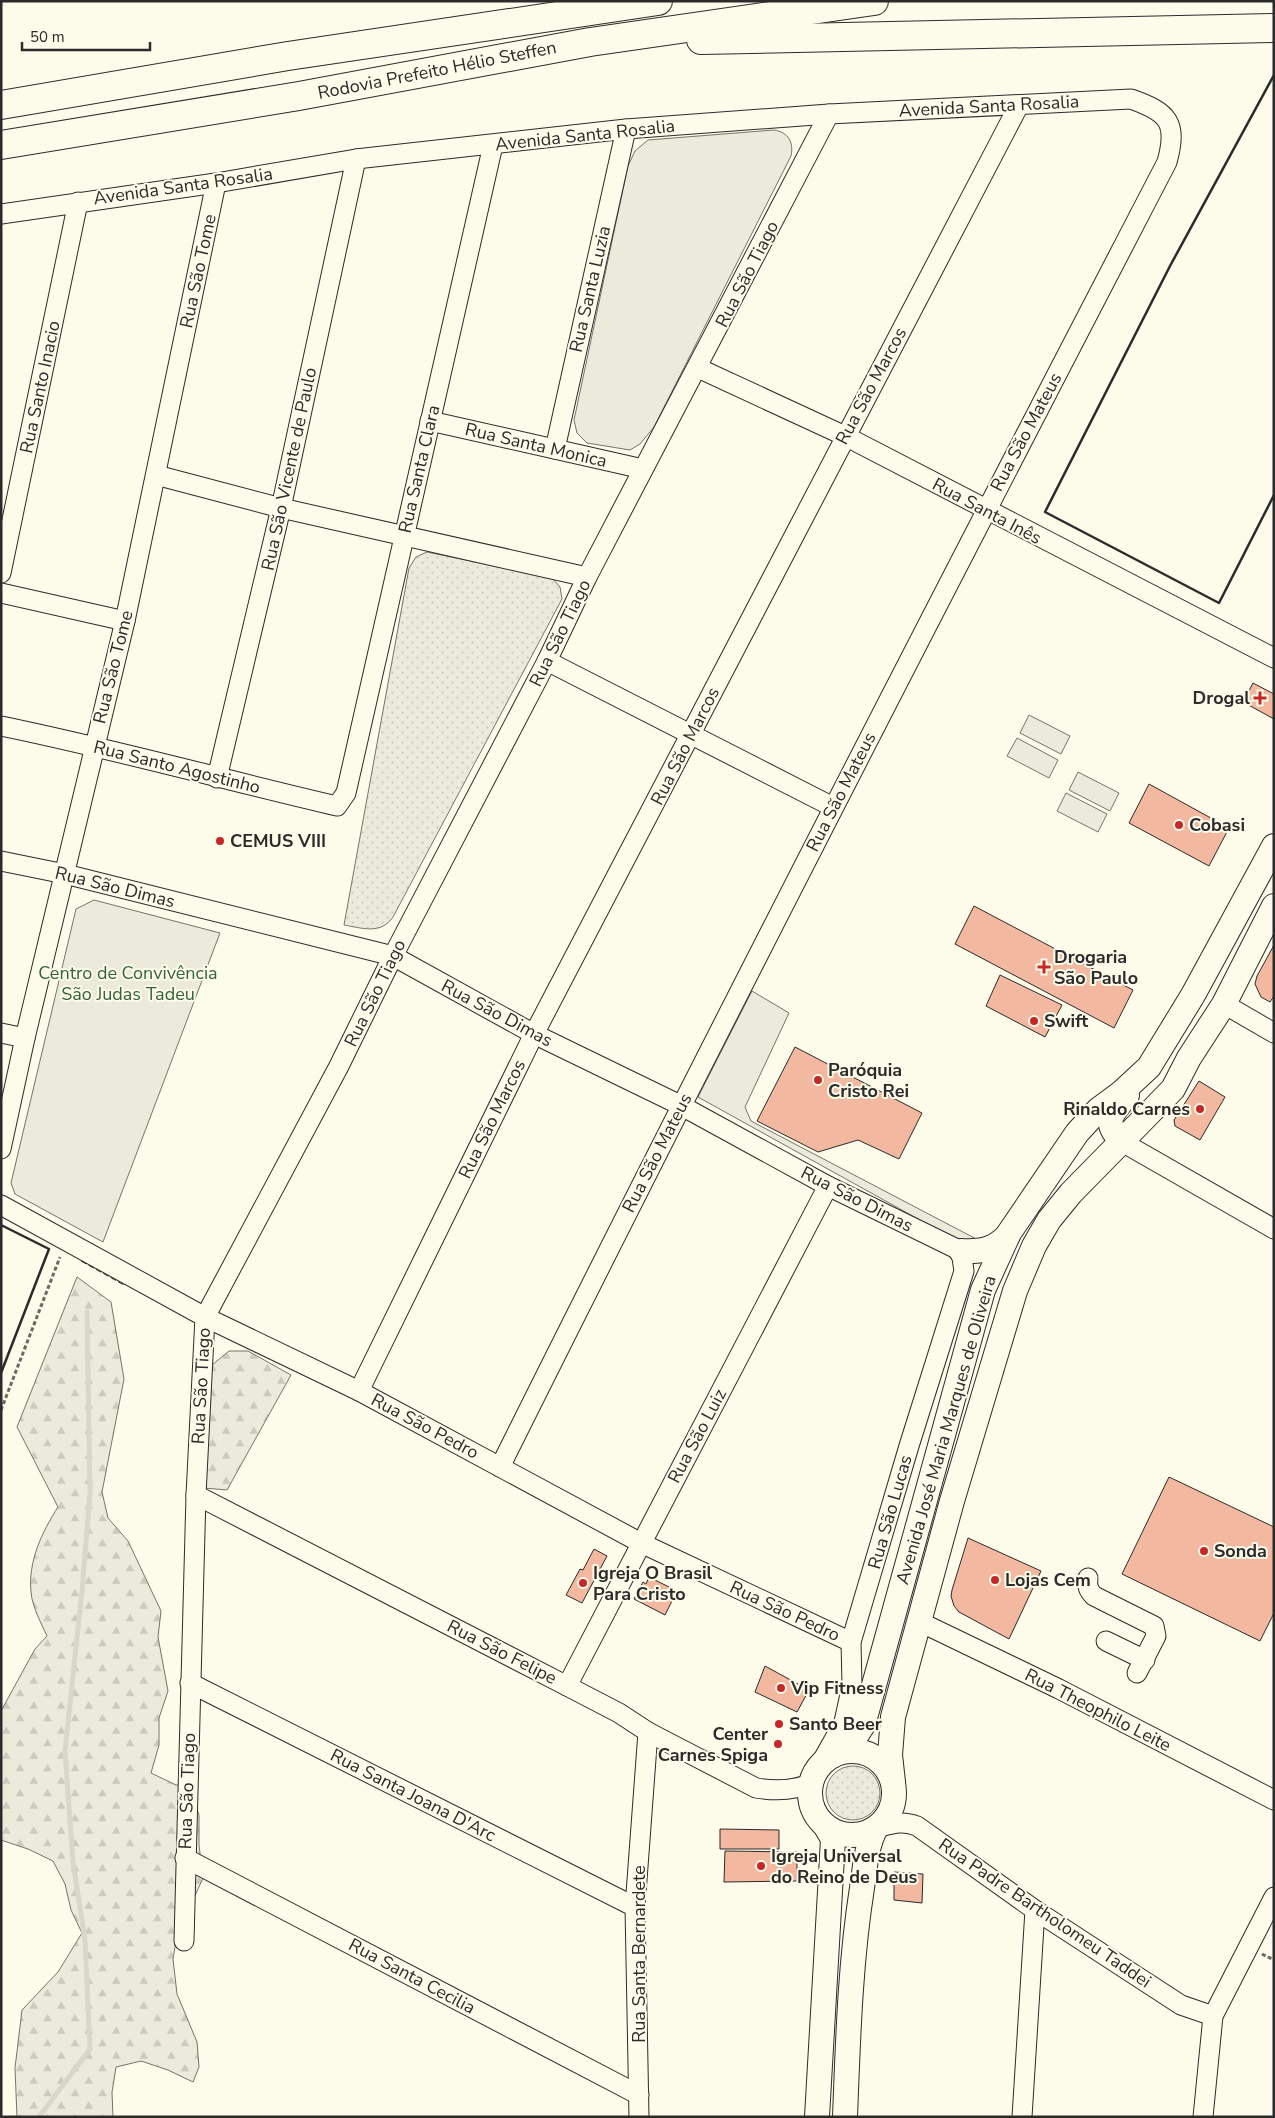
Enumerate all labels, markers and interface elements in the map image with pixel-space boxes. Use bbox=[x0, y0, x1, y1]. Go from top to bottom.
scale bar bbox=[22, 20, 150, 52]
text: 50 m bbox=[30, 27, 65, 47]
street label: Rodovia Prefeito Hélio Steffen bbox=[316, 35, 558, 105]
street label: Avenida Santa Rosalia bbox=[898, 89, 1080, 123]
street label: Avenida Santa Rosalia bbox=[494, 114, 676, 156]
street label: Avenida Santa Rosalia bbox=[92, 162, 274, 210]
street label: Rua São Tome bbox=[174, 212, 222, 330]
street label: Rua São Tiago bbox=[710, 217, 784, 331]
street label: Rua Santa Luzia bbox=[564, 223, 616, 355]
street label: Rua Santo Inacio bbox=[14, 319, 66, 455]
street label: Rua São Marcos bbox=[830, 323, 912, 449]
street label: Rua São Vicente de Paulo bbox=[256, 365, 322, 573]
street label: Rua São Mateus bbox=[985, 369, 1067, 495]
street label: Rua Santa Clara bbox=[393, 403, 445, 535]
street label: Rua Santa Monica bbox=[463, 417, 609, 473]
street label: Rua Santa Inês bbox=[928, 472, 1046, 550]
street label: Rua São Tiago bbox=[524, 575, 596, 691]
street label: Rua São Tome bbox=[87, 608, 139, 726]
street label: Rua São Marcos bbox=[645, 683, 725, 809]
place label: Drogal bbox=[1193, 686, 1250, 710]
marker: Drogal bbox=[1254, 692, 1266, 704]
street label: Rua São Mateus bbox=[801, 728, 881, 856]
street label: Rua Santo Agostinho bbox=[91, 735, 263, 799]
place label: Cobasi bbox=[1189, 813, 1245, 837]
marker: Cobasi bbox=[1173, 819, 1185, 831]
place label: CEMUS VIII bbox=[230, 829, 326, 853]
marker: CEMUS VIII bbox=[214, 835, 226, 847]
street label: Rua São Dimas bbox=[53, 861, 177, 913]
street label: Rua São Tiago bbox=[339, 935, 411, 1051]
place label: Drogaria São Paulo bbox=[1054, 945, 1138, 990]
park label: Centro de Convivência São Judas Tadeu bbox=[38, 961, 218, 1006]
marker: Drogaria São Paulo bbox=[1038, 961, 1050, 973]
street label: Rua São Dimas bbox=[437, 974, 557, 1052]
place label: Swift bbox=[1044, 1009, 1088, 1033]
marker: Swift bbox=[1028, 1015, 1040, 1027]
street label: Rua São Marcos bbox=[453, 1055, 531, 1183]
place label: Paróquia Cristo Rei bbox=[828, 1058, 909, 1103]
marker: Paróquia Cristo Rei bbox=[812, 1074, 824, 1086]
street label: Rua São Mateus bbox=[617, 1089, 697, 1217]
place label: Rinaldo Carnes bbox=[1063, 1097, 1190, 1121]
marker: Rinaldo Carnes bbox=[1194, 1103, 1206, 1115]
street label: Rua São Dimas bbox=[797, 1160, 917, 1238]
street label: Avenida José Maria Marques de Oliveira bbox=[890, 1273, 1002, 1587]
street label: Rua São Tiago bbox=[186, 1327, 216, 1445]
street label: Rua São Luiz bbox=[662, 1385, 732, 1487]
street label: Rua São Pedro bbox=[367, 1387, 483, 1465]
street label: Rua São Lucas bbox=[862, 1452, 918, 1572]
place label: Sonda bbox=[1214, 1539, 1267, 1563]
marker: Sonda bbox=[1198, 1545, 1210, 1557]
place label: Igreja O Brasil Para Cristo bbox=[593, 1561, 713, 1606]
place label: Lojas Cem bbox=[1005, 1568, 1091, 1592]
marker: Lojas Cem bbox=[989, 1574, 1001, 1586]
street label: Rua São Pedro bbox=[726, 1575, 844, 1647]
marker: Igreja O Brasil Para Cristo bbox=[577, 1577, 589, 1589]
street label: Rua São Felipe bbox=[443, 1614, 561, 1690]
street label: Rua Theophilo Leite bbox=[1021, 1663, 1175, 1757]
place label: Vip Fitness bbox=[790, 1676, 884, 1700]
marker: Vip Fitness bbox=[775, 1682, 787, 1694]
place label: Santo Beer bbox=[789, 1712, 882, 1736]
marker: Santo Beer bbox=[773, 1718, 785, 1730]
place label: Center Carnes Spiga bbox=[658, 1722, 768, 1767]
street label: Rua São Tiago bbox=[173, 1732, 201, 1850]
marker: Center Carnes Spiga bbox=[772, 1738, 784, 1750]
street label: Rua Santa Joana D'Arc bbox=[326, 1743, 500, 1847]
street label: Rua Padre Bartholomeu Taddei bbox=[934, 1833, 1156, 1993]
place label: Igreja Universal do Reino de Deus bbox=[771, 1844, 918, 1889]
marker: Igreja Universal do Reino de Deus bbox=[755, 1860, 767, 1872]
street label: Rua Santa Bernardete bbox=[627, 1865, 651, 2043]
street label: Rua Santa Cecilia bbox=[344, 1932, 480, 2020]

